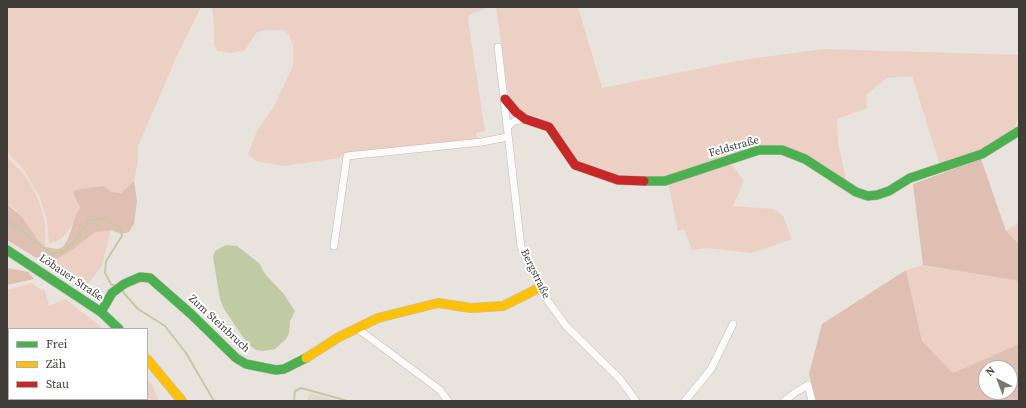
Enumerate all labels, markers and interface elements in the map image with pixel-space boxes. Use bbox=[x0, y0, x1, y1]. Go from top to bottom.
street label: Feldstraße bbox=[707, 134, 761, 160]
street label: Bergstraße bbox=[517, 247, 553, 301]
street label: Löbauer Straße bbox=[36, 252, 106, 304]
street label: Zum Steinbruch bbox=[186, 292, 252, 356]
legend bbox=[8, 328, 148, 400]
text: Frei bbox=[46, 336, 67, 352]
text: Zäh bbox=[46, 356, 66, 372]
north arrow bbox=[978, 360, 1018, 400]
text: N bbox=[982, 363, 998, 380]
text: Stau bbox=[46, 376, 69, 392]

